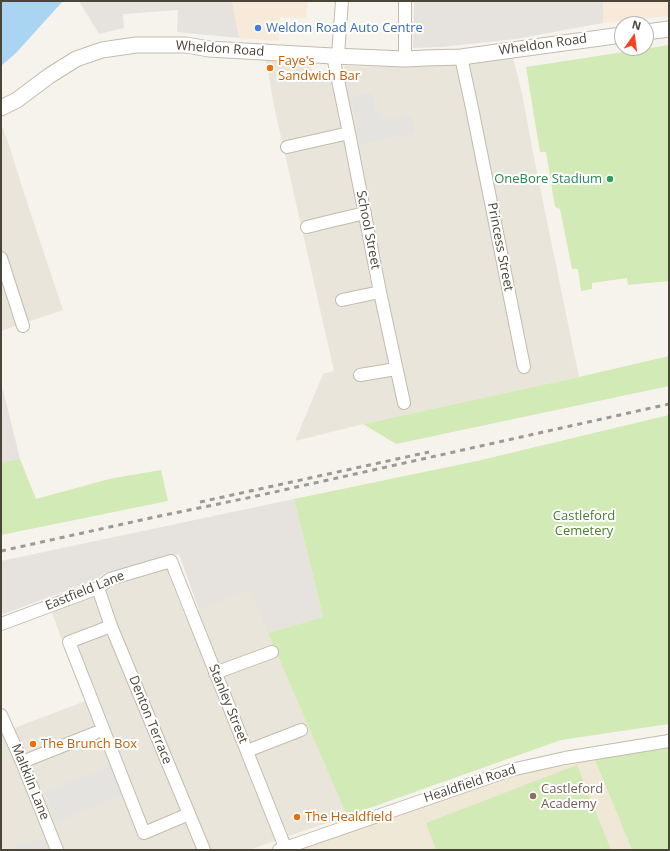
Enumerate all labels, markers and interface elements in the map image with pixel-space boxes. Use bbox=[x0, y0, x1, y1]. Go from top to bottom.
north arrow bbox=[614, 16, 654, 56]
text: N bbox=[631, 16, 643, 33]
place label: Weldon Road Auto Centre bbox=[266, 20, 423, 36]
marker: Weldon Road Auto Centre bbox=[253, 23, 263, 33]
street label: Wheldon Road bbox=[498, 31, 588, 59]
street label: Wheldon Road bbox=[175, 38, 265, 60]
place label: Faye's Sandwich Bar bbox=[278, 53, 360, 84]
marker: Faye's Sandwich Bar bbox=[265, 63, 275, 73]
place label: OneBore Stadium bbox=[494, 171, 602, 187]
marker: OneBore Stadium bbox=[605, 174, 615, 184]
street label: School Street bbox=[353, 189, 383, 271]
street label: Princess Street bbox=[484, 201, 516, 293]
park label: Castleford Cemetery bbox=[553, 508, 615, 539]
street label: Eastfield Lane bbox=[43, 568, 127, 614]
street label: Stanley Street bbox=[205, 662, 251, 746]
street label: Denton Terrace bbox=[125, 673, 175, 767]
place label: The Brunch Box bbox=[41, 736, 137, 752]
marker: The Brunch Box bbox=[28, 739, 38, 749]
street label: Maltkiln Lane bbox=[8, 742, 52, 822]
street label: Healdfield Road bbox=[422, 762, 518, 806]
place label: Castleford Academy bbox=[541, 781, 603, 812]
marker: Castleford Academy bbox=[528, 791, 538, 801]
place label: The Healdfield bbox=[305, 809, 392, 825]
marker: The Healdfield bbox=[292, 812, 302, 822]

